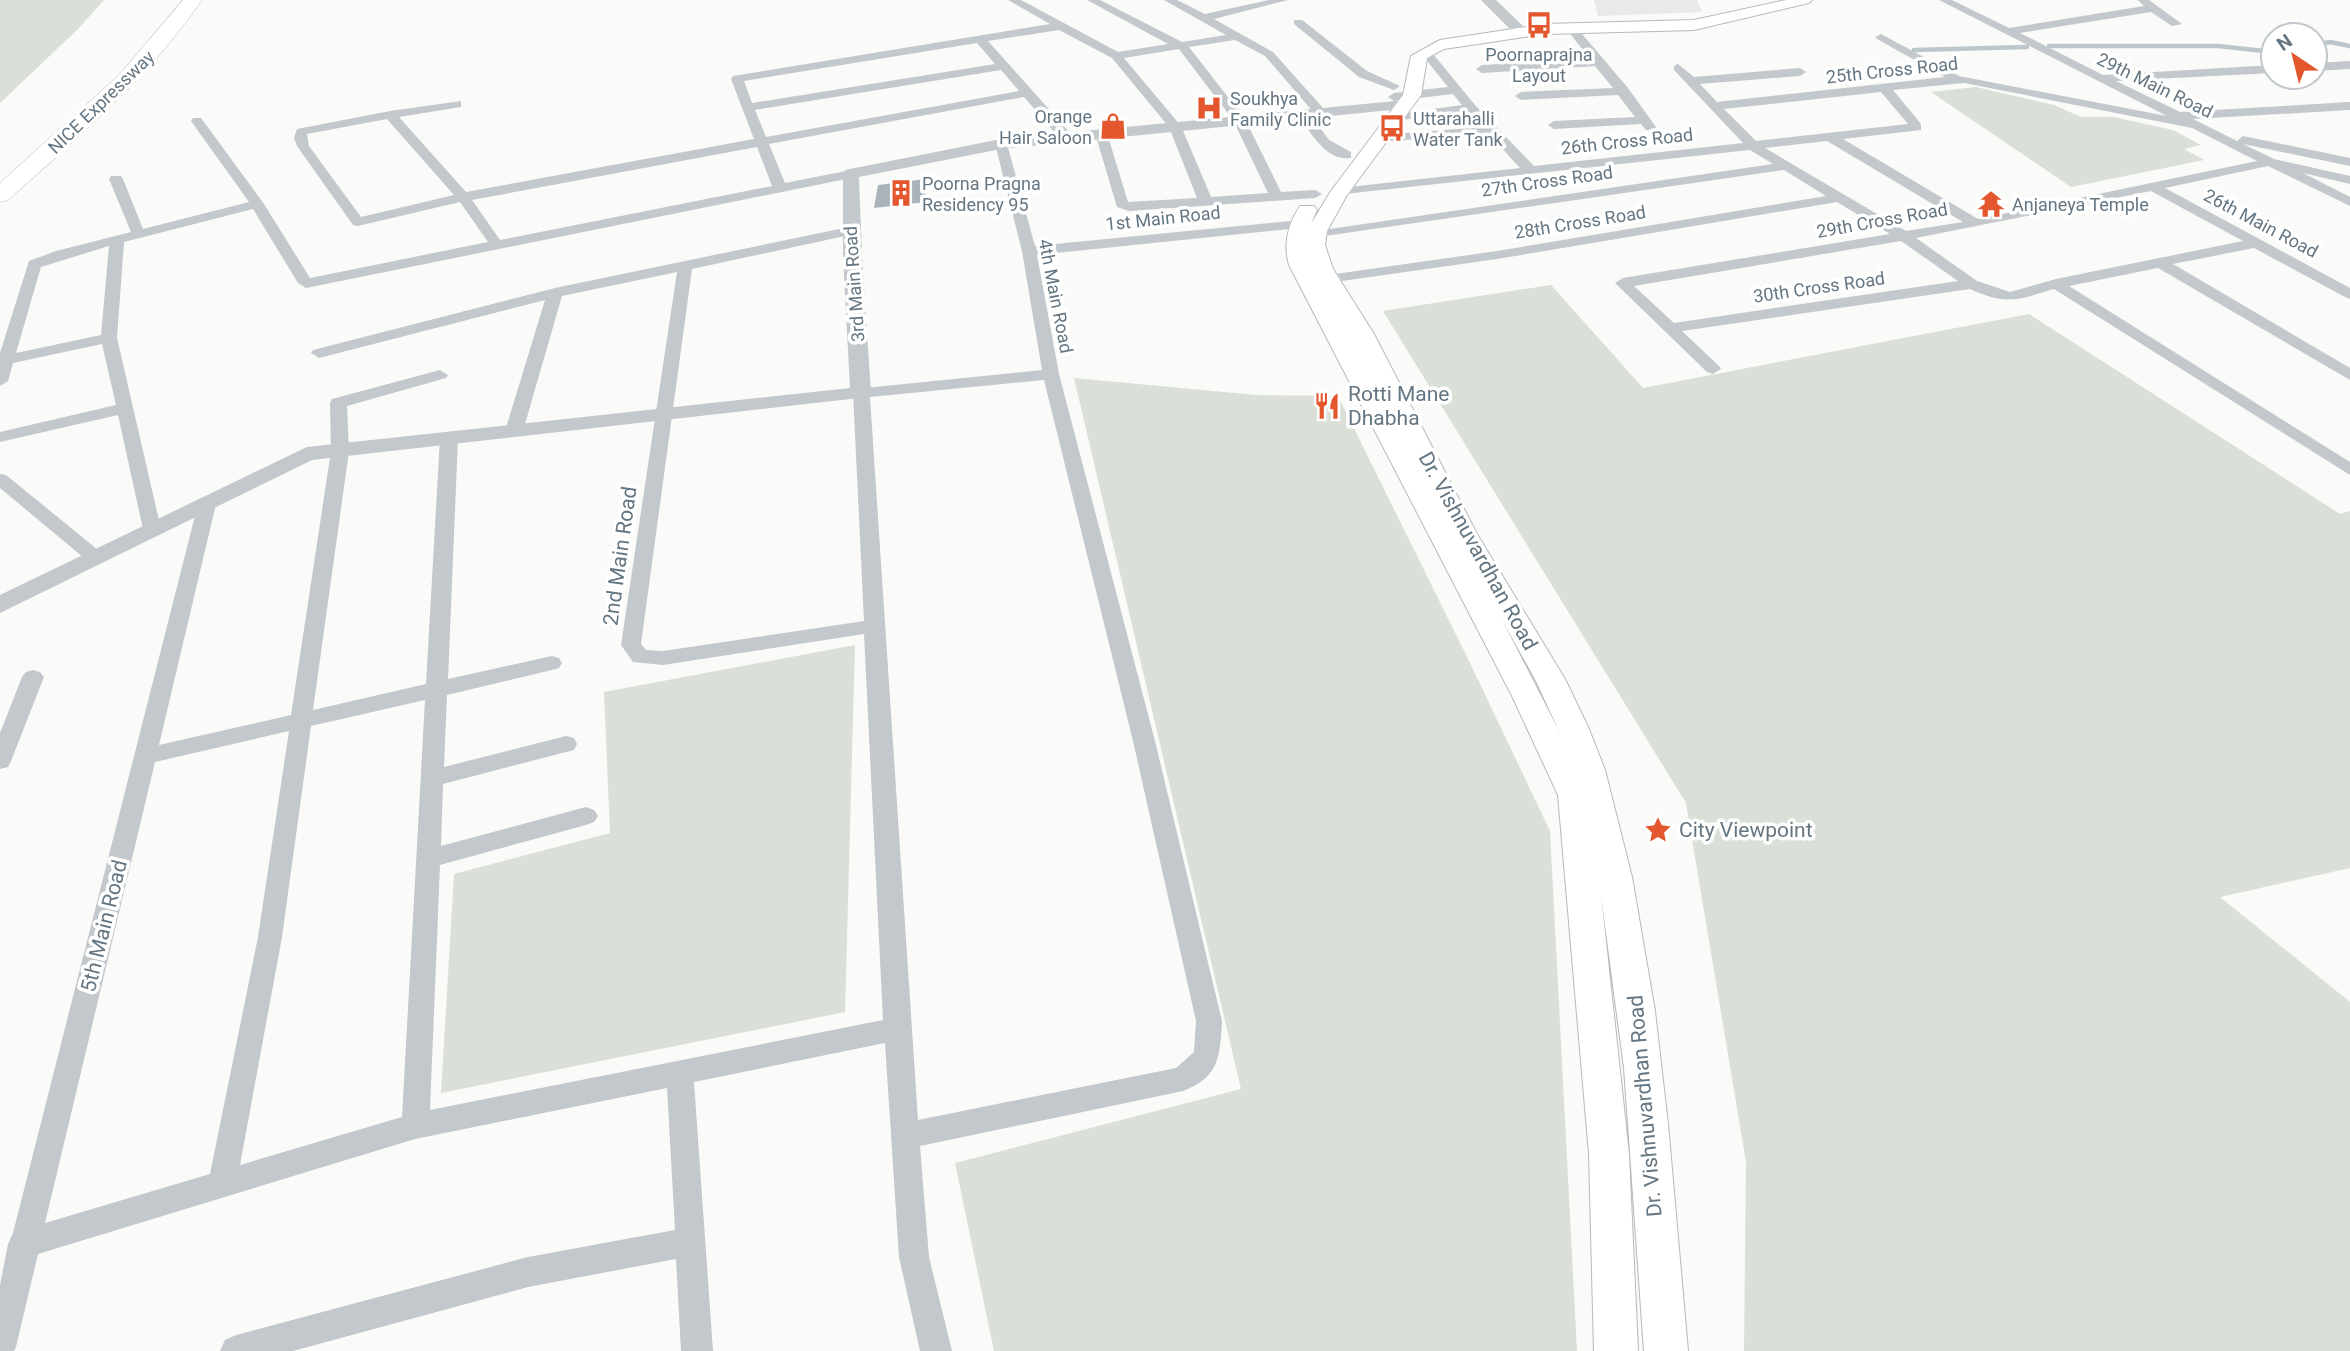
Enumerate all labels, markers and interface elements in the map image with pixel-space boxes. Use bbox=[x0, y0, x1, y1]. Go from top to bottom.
bus stop icon: Poornaprajna Layout bbox=[1524, 10, 1554, 40]
north arrow bbox=[2259, 21, 2329, 91]
text: N bbox=[2272, 29, 2297, 56]
place label: Poornaprajna Layout bbox=[1485, 44, 1593, 86]
street label: NICE Expressway bbox=[44, 46, 159, 158]
street label: 29th Main Road bbox=[2094, 48, 2216, 122]
street label: 25th Cross Road bbox=[1825, 53, 1959, 87]
place label: Soukhya Family Clinic bbox=[1230, 88, 1331, 130]
hospital icon: Soukhya Family Clinic bbox=[1194, 93, 1224, 123]
place label: Orange Hair Saloon bbox=[999, 106, 1092, 148]
place label: Uttarahalli Water Tank bbox=[1413, 108, 1504, 150]
shop icon: Orange Hair Saloon bbox=[1098, 111, 1128, 141]
bus stop icon: Uttarahalli Water Tank bbox=[1377, 113, 1407, 143]
street label: 26th Cross Road bbox=[1560, 124, 1694, 158]
street label: 27th Cross Road bbox=[1480, 161, 1614, 201]
place label: Poorna Pragna Residency 95 bbox=[922, 173, 1041, 215]
building icon: Poorna Pragna Residency 95 bbox=[886, 178, 916, 208]
street label: 26th Main Road bbox=[2200, 184, 2322, 262]
temple icon: Anjaneya Temple bbox=[1976, 189, 2006, 219]
place label: Anjaneya Temple bbox=[2012, 194, 2149, 215]
street label: 29th Cross Road bbox=[1815, 198, 1949, 242]
street label: 28th Cross Road bbox=[1513, 201, 1647, 243]
street label: 1st Main Road bbox=[1105, 202, 1221, 234]
street label: 3rd Main Road bbox=[839, 225, 869, 343]
street label: 4th Main Road bbox=[1035, 237, 1077, 355]
street label: 30th Cross Road bbox=[1752, 267, 1886, 307]
place label: Rotti Mane Dhabha bbox=[1348, 382, 1449, 430]
restaurant icon: Rotti Mane Dhabha bbox=[1312, 391, 1342, 421]
street label: Dr. Vishnuvardhan Road bbox=[1414, 448, 1542, 654]
street label: 2nd Main Road bbox=[598, 485, 642, 627]
place icon: City Viewpoint bbox=[1643, 815, 1673, 845]
place label: City Viewpoint bbox=[1679, 818, 1813, 842]
street label: 5th Main Road bbox=[76, 857, 132, 995]
street label: Dr. Vishnuvardhan Road bbox=[1623, 994, 1667, 1218]

